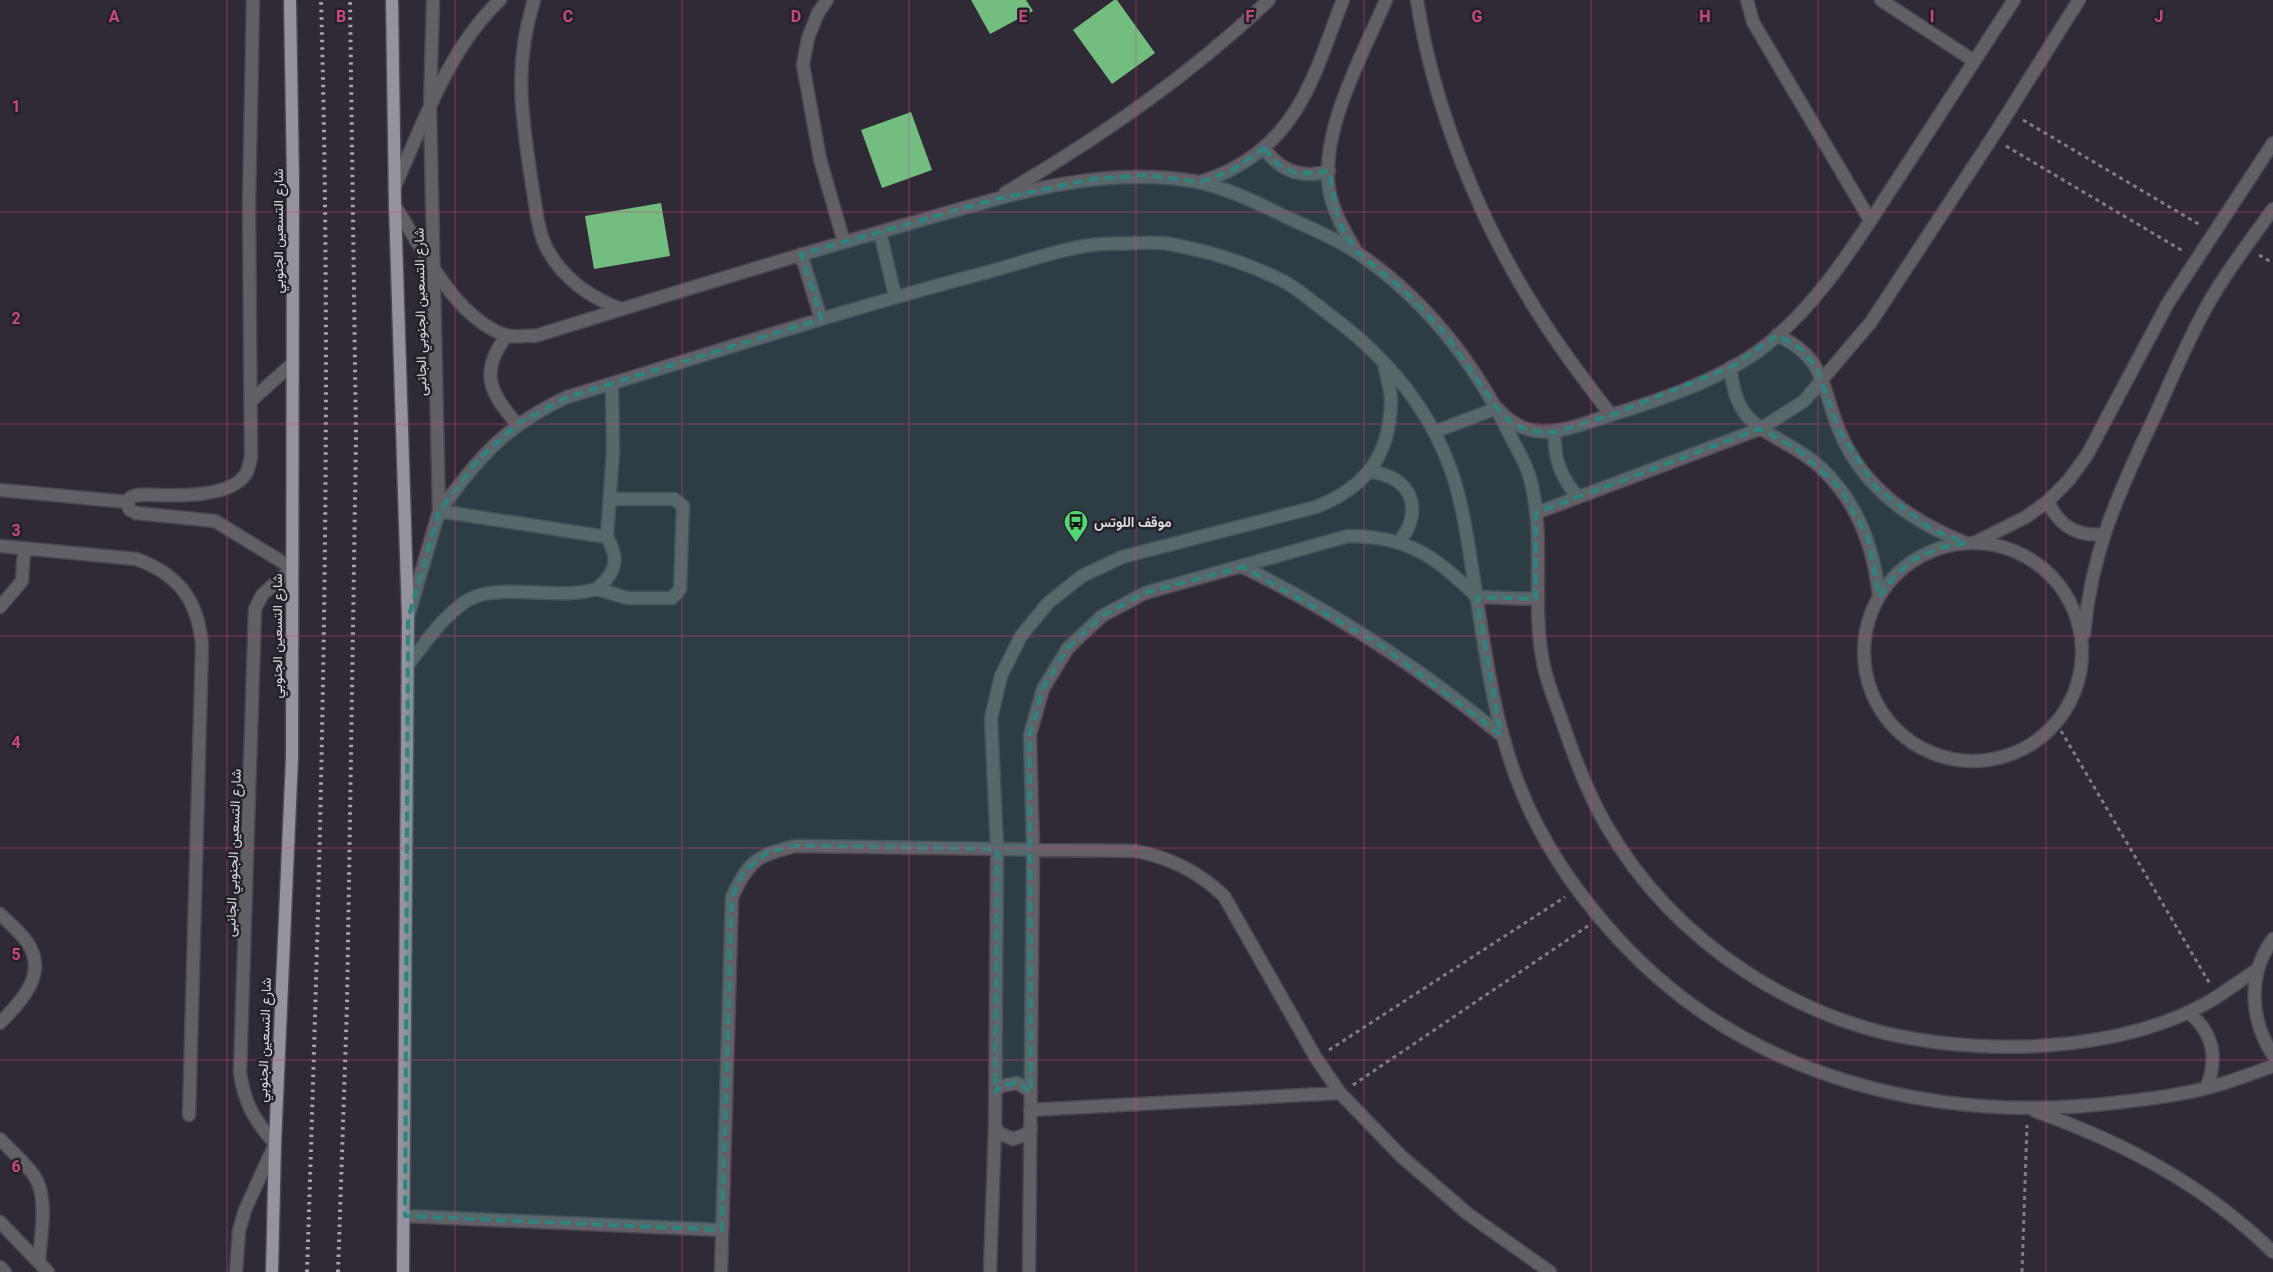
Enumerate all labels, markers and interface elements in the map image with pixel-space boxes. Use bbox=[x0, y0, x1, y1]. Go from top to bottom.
text: A bbox=[109, 7, 120, 26]
text: B bbox=[336, 7, 346, 26]
text: C bbox=[563, 7, 573, 26]
text: D bbox=[791, 7, 801, 26]
text: E bbox=[1019, 7, 1028, 26]
text: F bbox=[1246, 7, 1255, 26]
text: G bbox=[1472, 7, 1483, 26]
text: H bbox=[1699, 7, 1711, 26]
text: I bbox=[1930, 7, 1934, 26]
text: J bbox=[2155, 7, 2163, 26]
text: 1 bbox=[11, 97, 21, 116]
street label: شارع التسعين الجنوبي bbox=[270, 168, 290, 294]
street label: شارع التسعين الجنوبي الجانبى bbox=[411, 228, 433, 396]
text: 2 bbox=[11, 309, 21, 328]
bus stop icon: موقف اللوتس bbox=[1063, 509, 1089, 543]
place label: موقف اللوتس bbox=[1094, 514, 1172, 531]
text: 3 bbox=[11, 521, 21, 540]
street label: شارع التسعين الجنوبي bbox=[269, 573, 289, 699]
text: 4 bbox=[11, 733, 21, 752]
street label: شارع التسعين الجنوبي الجانبى bbox=[222, 769, 248, 938]
text: 5 bbox=[11, 945, 21, 964]
street label: شارع التسعين الجنوبي bbox=[254, 977, 278, 1103]
text: 6 bbox=[11, 1157, 21, 1176]

